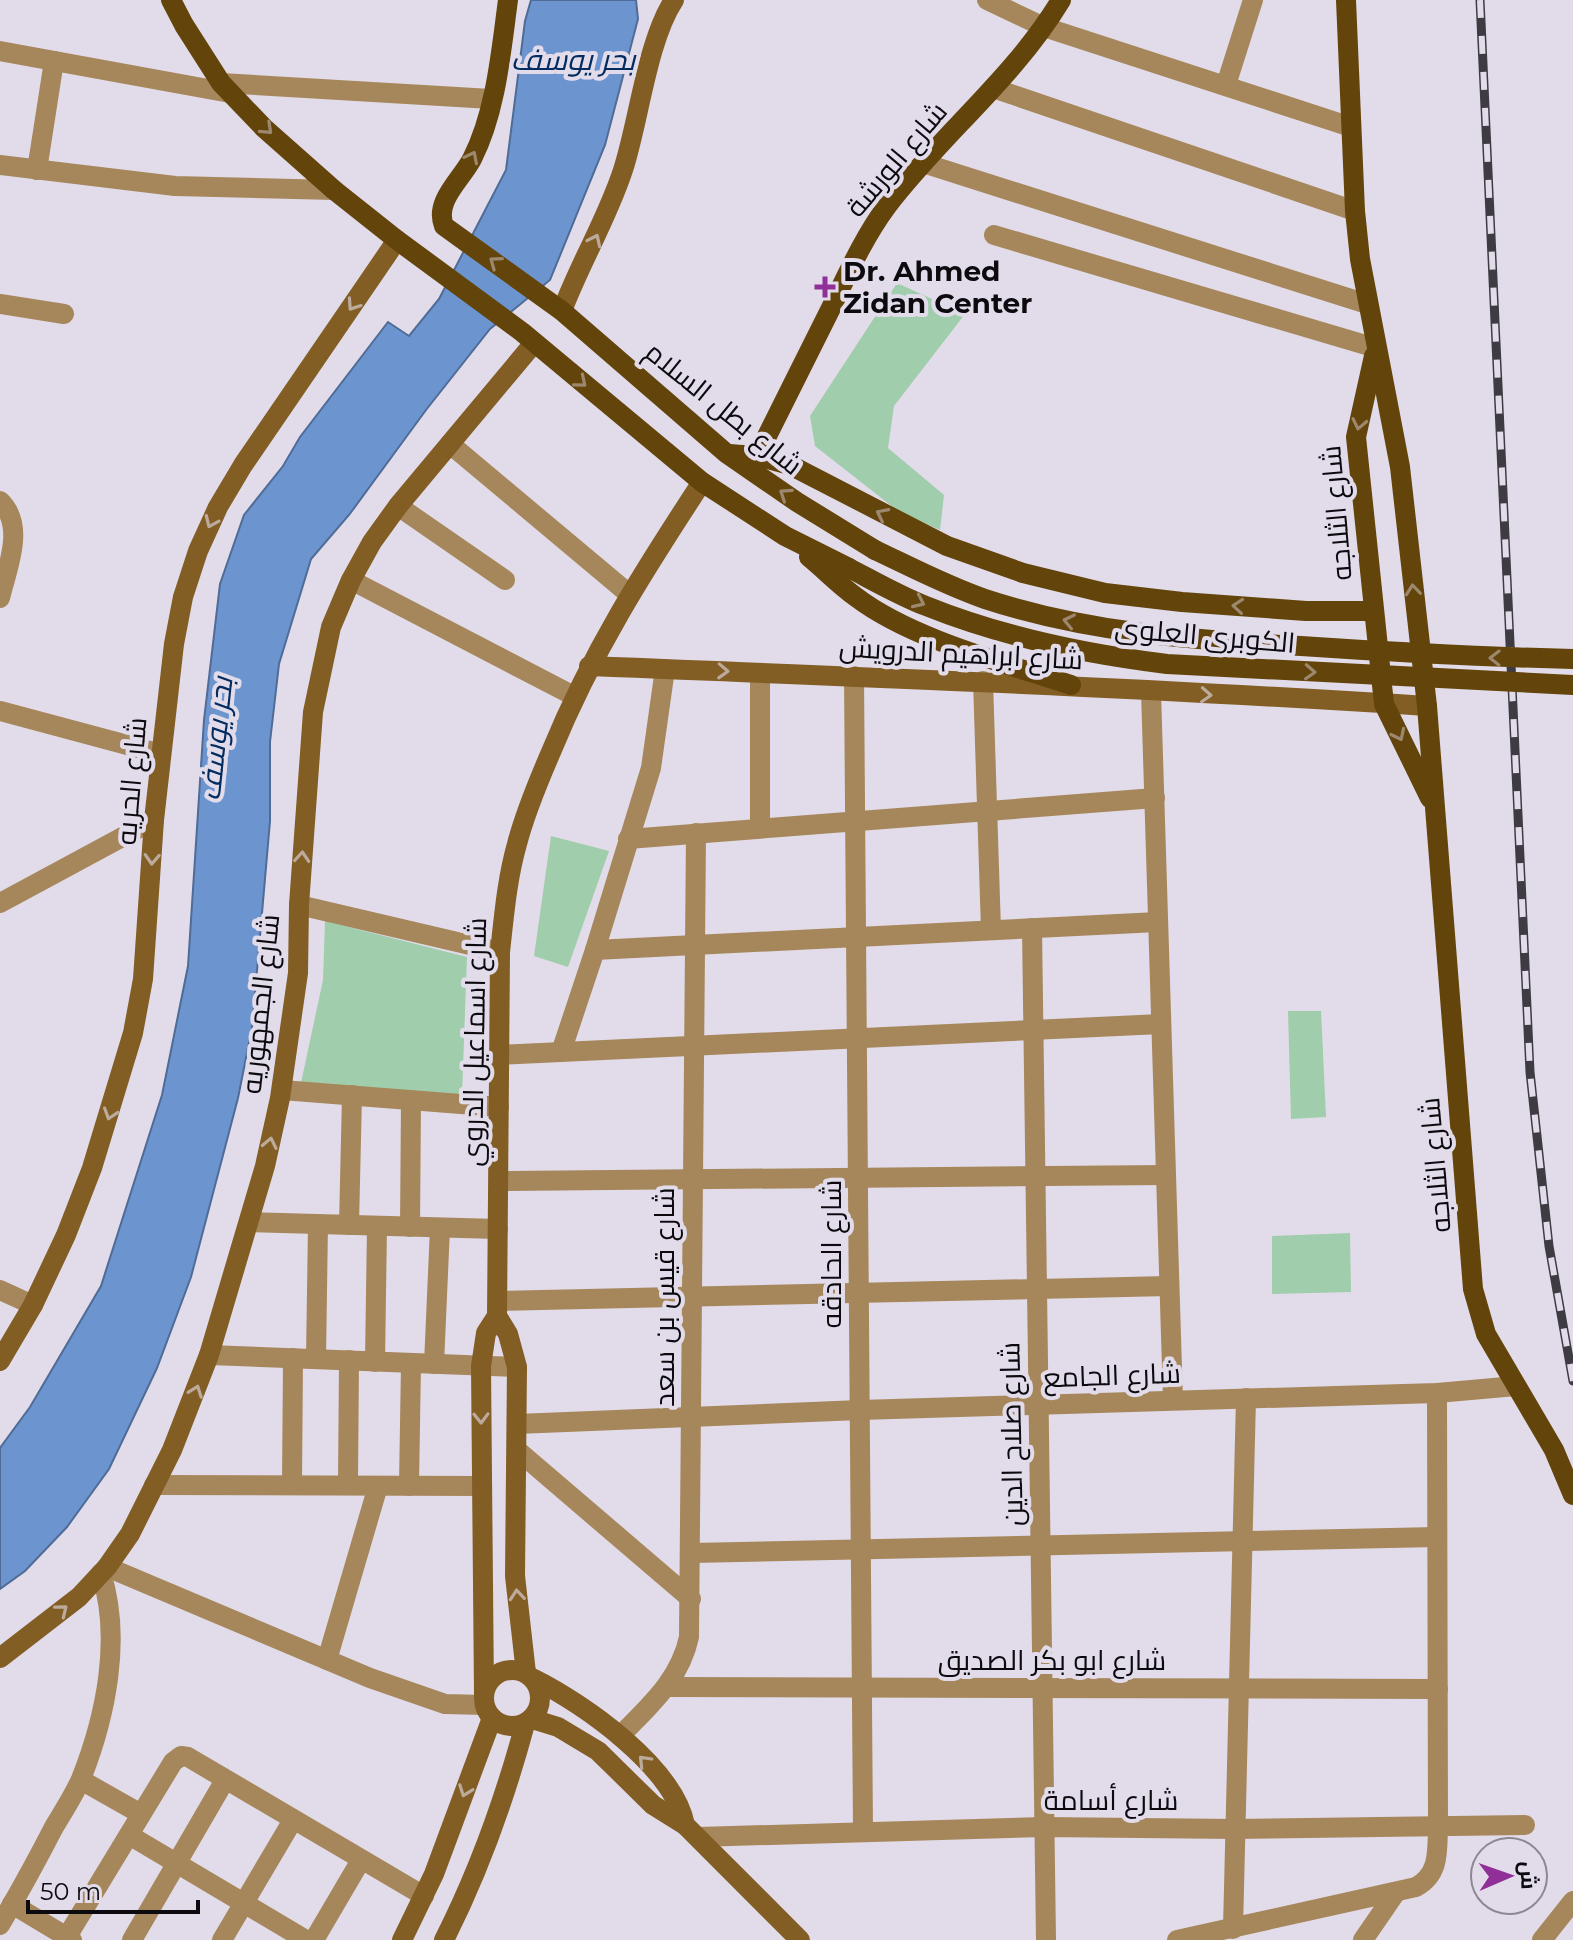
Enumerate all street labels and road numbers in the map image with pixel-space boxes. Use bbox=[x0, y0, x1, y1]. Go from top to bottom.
street label: شارع الورشة bbox=[838, 95, 955, 225]
street label: شارع بطل السلام bbox=[637, 334, 810, 484]
street label: شارع الثلاجه bbox=[1313, 444, 1361, 582]
street label: الكوبرى العلوى bbox=[1113, 610, 1297, 660]
street label: شارع ابراهيم الدرويش bbox=[838, 630, 1084, 679]
street label: شارع الحريه bbox=[108, 716, 156, 846]
street label: شارع الجمهوريه bbox=[234, 912, 288, 1096]
street label: شارع اسماعيل الدروي bbox=[455, 917, 498, 1167]
street label: شارع الثلاجه bbox=[1412, 1096, 1460, 1234]
street label: شارع الحادقه bbox=[814, 1180, 850, 1328]
street label: شارع قيس بن سعد bbox=[647, 1187, 683, 1407]
street label: شارع صلاح الدين bbox=[992, 1342, 1032, 1526]
street label: شارع الجامع bbox=[1043, 1356, 1181, 1396]
street label: شارع ابو بكر الصديق bbox=[938, 1643, 1166, 1679]
street label: شارع أسامة bbox=[1044, 1783, 1178, 1819]

